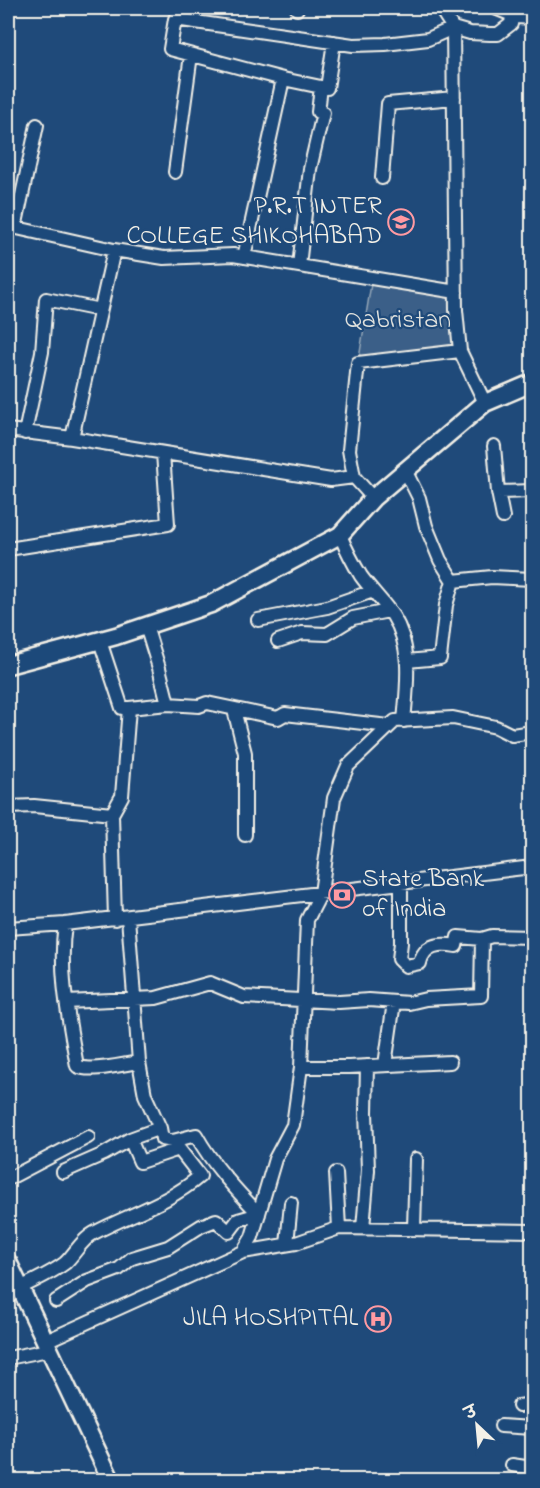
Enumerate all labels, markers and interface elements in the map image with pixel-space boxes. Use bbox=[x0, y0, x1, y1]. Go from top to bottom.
place label: P.R.T INTER COLLEGE SHIKOHABAD bbox=[127, 188, 383, 256]
school or university icon: P.R.T INTER COLLEGE SHIKOHABAD bbox=[386, 207, 416, 237]
park label: Qabristan bbox=[345, 302, 451, 340]
place label: State Bank of India bbox=[362, 861, 485, 929]
bank icon: State Bank of India bbox=[327, 880, 357, 910]
place label: JILA HOSHPITAL bbox=[183, 1300, 358, 1338]
hospital icon: JILA HOSHPITAL bbox=[363, 1304, 393, 1334]
north arrow bbox=[447, 1395, 507, 1455]
text: उ bbox=[459, 1400, 483, 1427]

